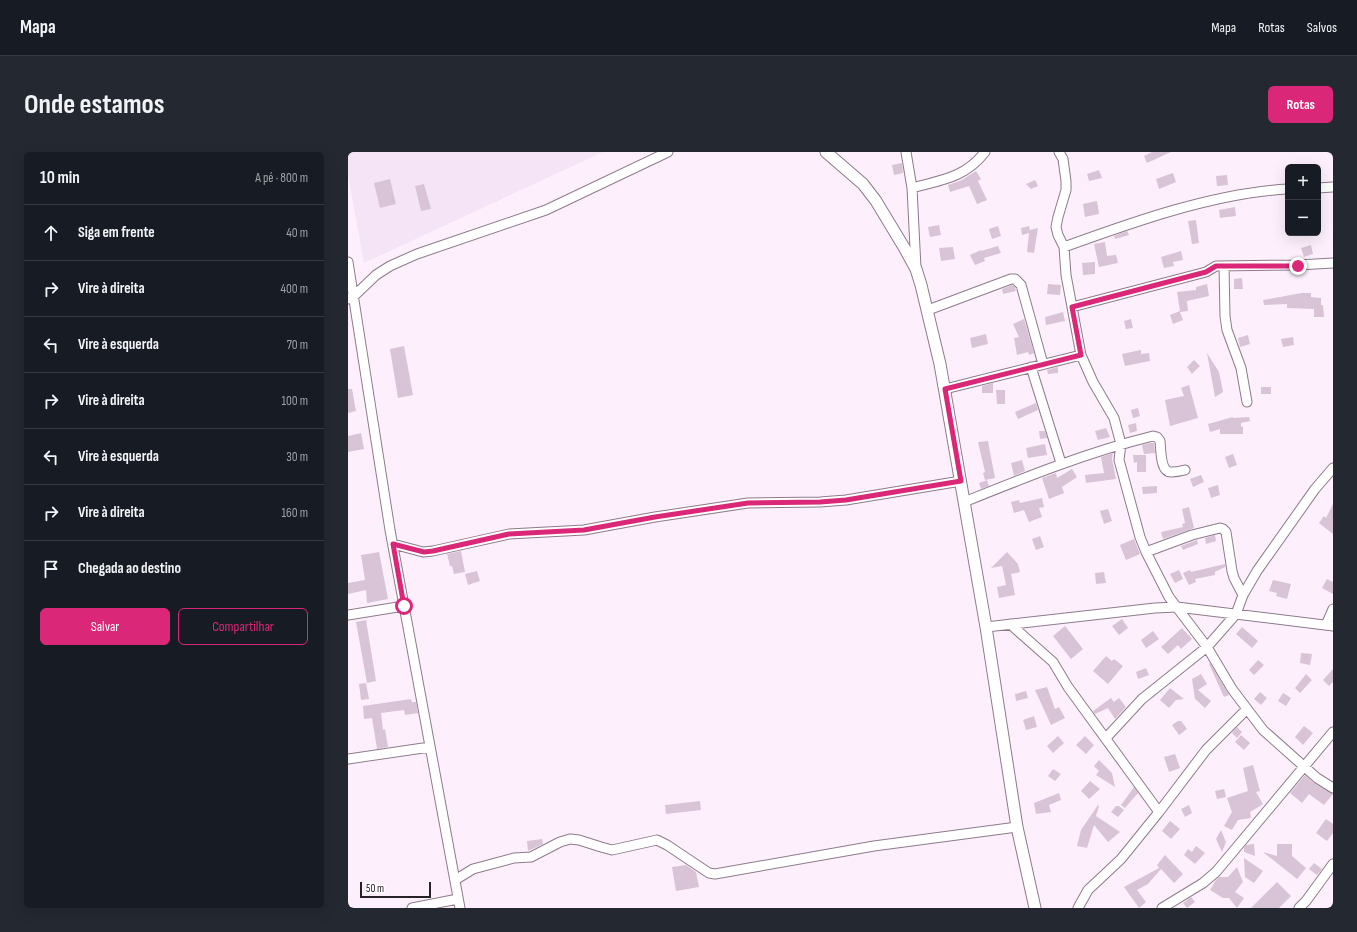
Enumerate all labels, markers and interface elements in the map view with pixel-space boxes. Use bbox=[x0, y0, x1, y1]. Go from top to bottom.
text: Mapa bbox=[20, 16, 56, 39]
text: Mapa bbox=[1211, 19, 1236, 36]
text: Rotas bbox=[1258, 19, 1285, 36]
text: Salvos bbox=[1307, 19, 1337, 36]
button: Rotas bbox=[1268, 86, 1333, 123]
text: Onde estamos bbox=[24, 88, 164, 121]
map controls bbox=[1285, 164, 1321, 236]
button: + bbox=[1285, 164, 1321, 200]
text: 10 min bbox=[40, 168, 80, 188]
text: A pé · 800 m bbox=[255, 170, 308, 186]
button: − bbox=[1285, 200, 1321, 236]
icon: ahead bbox=[40, 222, 62, 244]
text: Siga em frente bbox=[78, 223, 155, 242]
text: 40 m bbox=[286, 225, 308, 241]
route end bbox=[1289, 257, 1307, 275]
icon: right bbox=[40, 278, 62, 300]
text: Vire à direita bbox=[78, 279, 145, 298]
text: 400 m bbox=[281, 281, 308, 297]
icon: left bbox=[40, 334, 62, 356]
text: Vire à esquerda bbox=[78, 335, 159, 354]
text: 70 m bbox=[287, 337, 308, 353]
icon: right bbox=[40, 390, 62, 412]
text: Vire à direita bbox=[78, 391, 145, 410]
text: 100 m bbox=[281, 393, 308, 409]
icon: left bbox=[40, 446, 62, 468]
text: Vire à esquerda bbox=[78, 447, 159, 466]
text: 30 m bbox=[286, 449, 308, 465]
icon: right bbox=[40, 502, 62, 524]
text: Vire à direita bbox=[78, 503, 145, 522]
text: 160 m bbox=[282, 505, 308, 521]
icon: arrive bbox=[40, 558, 62, 580]
text: Chegada ao destino bbox=[78, 559, 181, 578]
route start bbox=[395, 597, 413, 615]
button: Salvar bbox=[40, 608, 170, 645]
button: Compartilhar bbox=[178, 608, 308, 645]
scale bar bbox=[360, 880, 431, 899]
text: 50 m bbox=[366, 882, 384, 895]

